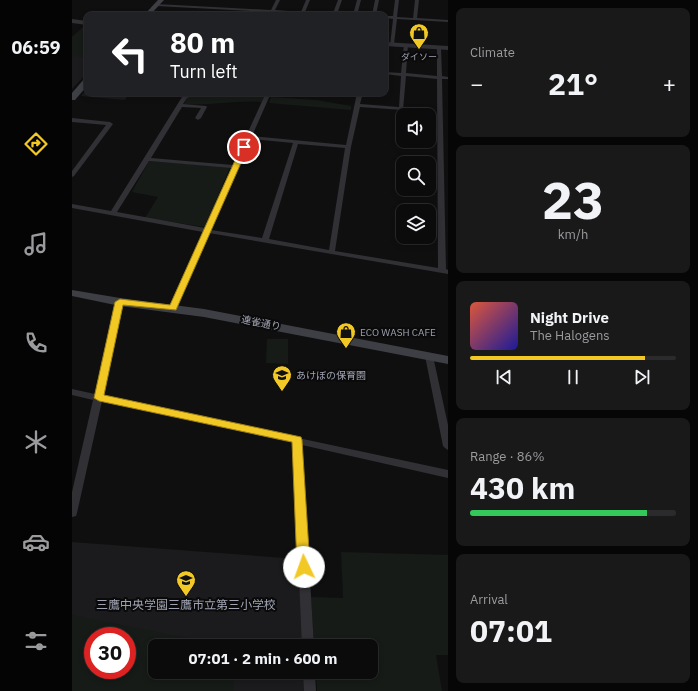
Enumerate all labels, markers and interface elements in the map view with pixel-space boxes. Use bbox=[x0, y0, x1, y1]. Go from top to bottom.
shop icon: ダイソー bbox=[408, 22, 430, 50]
text: 80 m bbox=[170, 24, 235, 61]
icon: left bbox=[104, 28, 156, 80]
text: 06:59 bbox=[11, 36, 61, 59]
text: Climate bbox=[470, 44, 515, 61]
place label: ダイソー bbox=[401, 51, 437, 62]
text: Turn left bbox=[170, 60, 238, 83]
text: 21° bbox=[548, 64, 598, 103]
text: − bbox=[470, 69, 483, 98]
text: + bbox=[663, 69, 676, 98]
map controls bbox=[396, 108, 436, 244]
button: sound bbox=[396, 108, 436, 148]
icon: directions bbox=[22, 130, 50, 158]
pin bbox=[227, 130, 261, 164]
icon: arrive bbox=[233, 136, 255, 158]
button: search bbox=[396, 156, 436, 196]
text: 23 bbox=[542, 166, 604, 233]
button: layers bbox=[396, 204, 436, 244]
text: km/h bbox=[558, 226, 588, 243]
icon: music bbox=[22, 230, 50, 258]
text: Night Drive bbox=[530, 308, 609, 327]
street label: 連雀通り bbox=[240, 313, 282, 333]
shop icon: ECO WASH CAFE bbox=[335, 321, 357, 349]
place label: ECO WASH CAFE bbox=[360, 326, 436, 339]
text: The Halogens bbox=[530, 327, 610, 344]
icon: phone bbox=[22, 329, 50, 357]
school or university icon: あけぼの保育園 bbox=[271, 364, 293, 392]
icon: previous bbox=[493, 366, 515, 388]
icon: pause bbox=[562, 366, 584, 388]
icon: next bbox=[631, 366, 653, 388]
place label: あけぼの保育園 bbox=[296, 369, 366, 382]
icon: climate bbox=[22, 428, 50, 456]
text: Range · 86% bbox=[470, 448, 544, 465]
text: 430 km bbox=[470, 468, 575, 507]
icon: car bbox=[22, 528, 50, 556]
position arrow bbox=[283, 546, 325, 588]
school or university icon: 三鷹中央学園三鷹市立第三小学校 bbox=[175, 569, 197, 597]
text: Arrival bbox=[470, 591, 508, 608]
place label: 三鷹中央学園三鷹市立第三小学校 bbox=[96, 597, 276, 612]
text: 07:01 bbox=[470, 611, 552, 650]
icon: filters bbox=[22, 627, 50, 655]
speed limit sign: 30 bbox=[84, 627, 136, 679]
text: 07:01 · 2 min · 600 m bbox=[189, 649, 337, 668]

